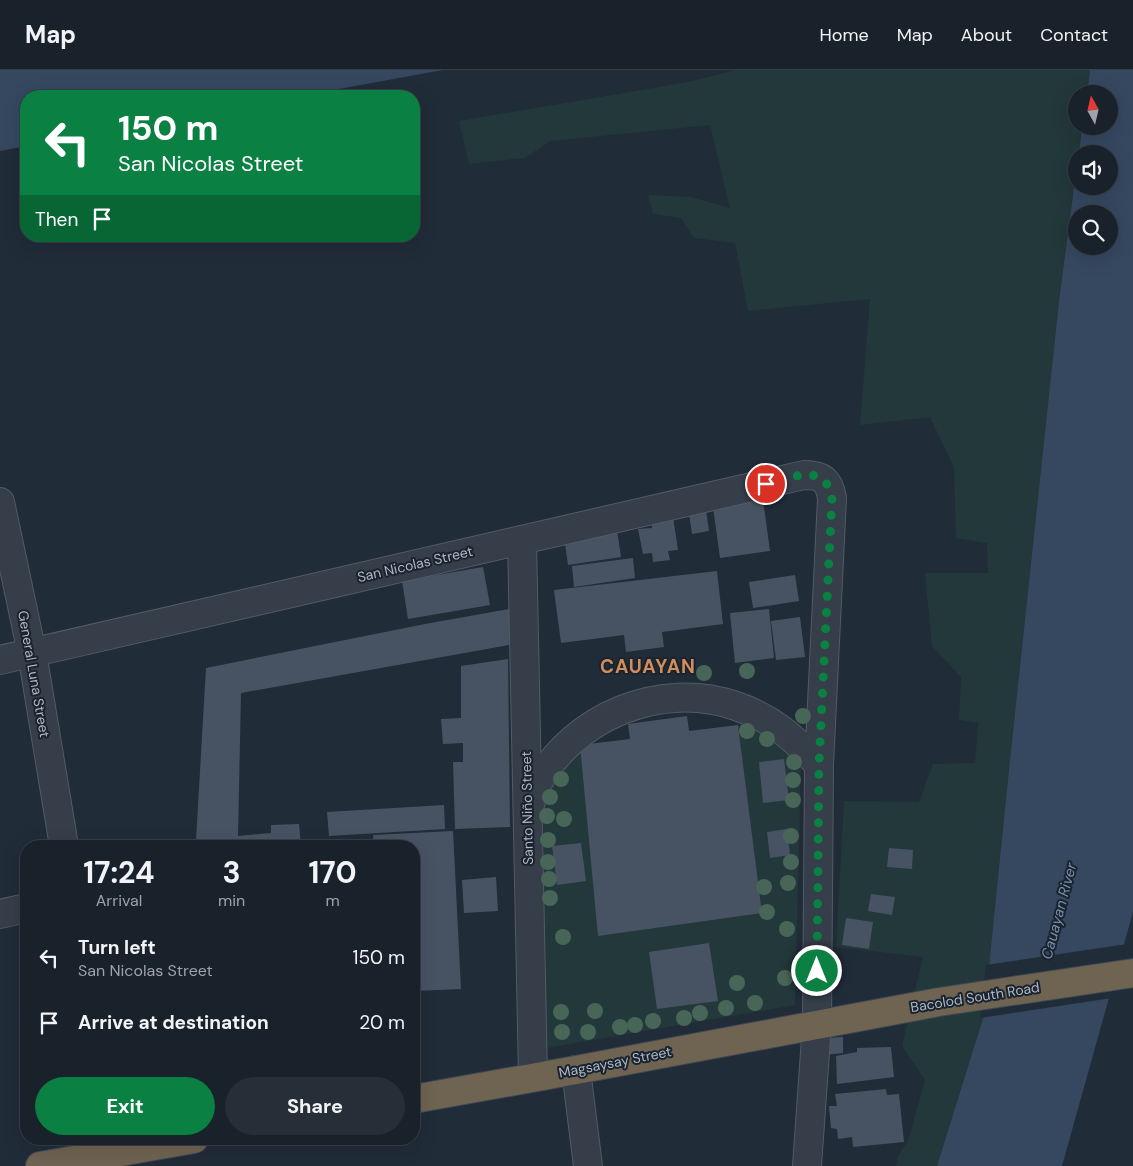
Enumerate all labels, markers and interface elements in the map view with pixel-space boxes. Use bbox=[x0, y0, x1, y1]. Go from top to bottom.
text: Map bbox=[25, 19, 76, 50]
text: Home bbox=[819, 23, 869, 47]
text: Map bbox=[897, 23, 933, 47]
text: About bbox=[961, 23, 1012, 47]
text: Contact bbox=[1040, 23, 1108, 47]
north arrow bbox=[1068, 85, 1118, 135]
map controls bbox=[1068, 85, 1118, 255]
text: 150 m bbox=[118, 105, 218, 151]
icon: left bbox=[35, 110, 100, 175]
button: sound bbox=[1068, 145, 1118, 195]
text: San Nicolas Street bbox=[118, 149, 303, 178]
icon: arrive bbox=[88, 205, 116, 233]
button: search bbox=[1068, 205, 1118, 255]
text: Then bbox=[35, 207, 78, 232]
pin bbox=[745, 463, 787, 505]
icon: arrive bbox=[752, 470, 780, 498]
street label: San Nicolas Street bbox=[355, 542, 475, 586]
street label: General Luna Street bbox=[14, 609, 54, 739]
district label: CAUAYAN bbox=[600, 654, 696, 679]
street label: Santo Niño Street bbox=[517, 751, 537, 865]
text: 17:24 bbox=[83, 853, 155, 892]
text: 3 bbox=[223, 853, 241, 892]
text: 170 bbox=[309, 853, 357, 892]
water label: Cauayan River bbox=[1036, 860, 1082, 962]
text: Arrival bbox=[96, 890, 142, 911]
text: min bbox=[218, 890, 245, 911]
text: m bbox=[325, 890, 340, 911]
text: Turn left bbox=[78, 935, 156, 960]
icon: left bbox=[35, 944, 63, 972]
position arrow bbox=[790, 944, 842, 996]
text: 150 m bbox=[353, 945, 405, 970]
text: San Nicolas Street bbox=[78, 960, 213, 981]
street label: Bacolod South Road bbox=[909, 978, 1041, 1016]
icon: arrive bbox=[35, 1009, 63, 1037]
text: Arrive at destination bbox=[78, 1010, 269, 1035]
text: 20 m bbox=[359, 1010, 405, 1035]
street label: Magsaysay Street bbox=[557, 1042, 673, 1082]
button: Exit bbox=[35, 1077, 215, 1135]
button: Share bbox=[225, 1077, 405, 1135]

